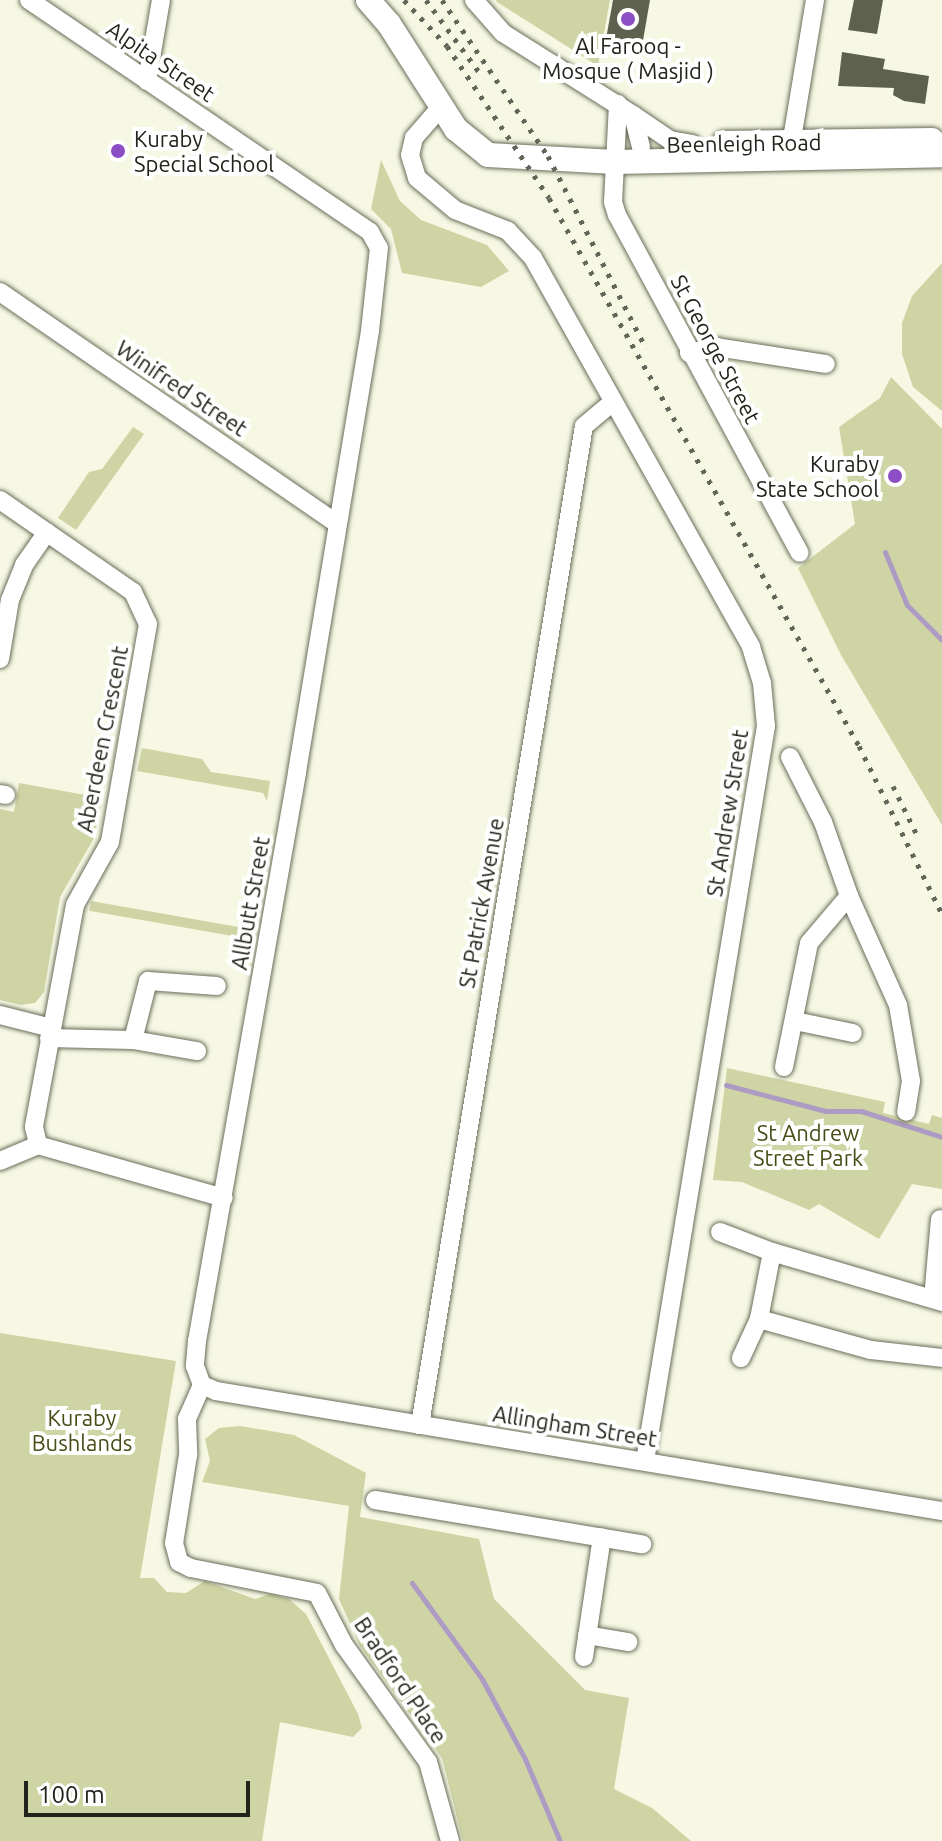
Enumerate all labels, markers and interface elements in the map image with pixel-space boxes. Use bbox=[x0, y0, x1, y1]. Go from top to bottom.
marker: Al Farooq - Mosque ( Masjid ) bbox=[619, 10, 637, 28]
street label: Alpita Street bbox=[102, 15, 220, 107]
place label: Al Farooq - Mosque ( Masjid ) bbox=[542, 32, 714, 84]
place label: Kuraby Special School bbox=[134, 125, 274, 176]
street label: Beenleigh Road bbox=[666, 128, 822, 158]
marker: Kuraby Special School bbox=[109, 142, 127, 160]
street label: St George Street bbox=[666, 270, 766, 428]
street label: Winifred Street bbox=[112, 334, 252, 442]
place label: Kuraby State School bbox=[756, 450, 879, 502]
marker: Kuraby State School bbox=[886, 467, 904, 485]
street label: Aberdeen Crescent bbox=[71, 644, 133, 834]
street label: St Andrew Street bbox=[701, 728, 753, 898]
street label: St Patrick Avenue bbox=[453, 816, 509, 990]
street label: Allbutt Street bbox=[225, 834, 275, 972]
park label: St Andrew Street Park bbox=[753, 1119, 863, 1170]
street label: Allingham Street bbox=[491, 1400, 659, 1452]
park label: Kuraby Bushlands bbox=[32, 1404, 132, 1456]
street label: Bradford Place bbox=[349, 1612, 453, 1748]
scale bar bbox=[28, 1765, 254, 1815]
text: 100 m bbox=[38, 1781, 105, 1808]

